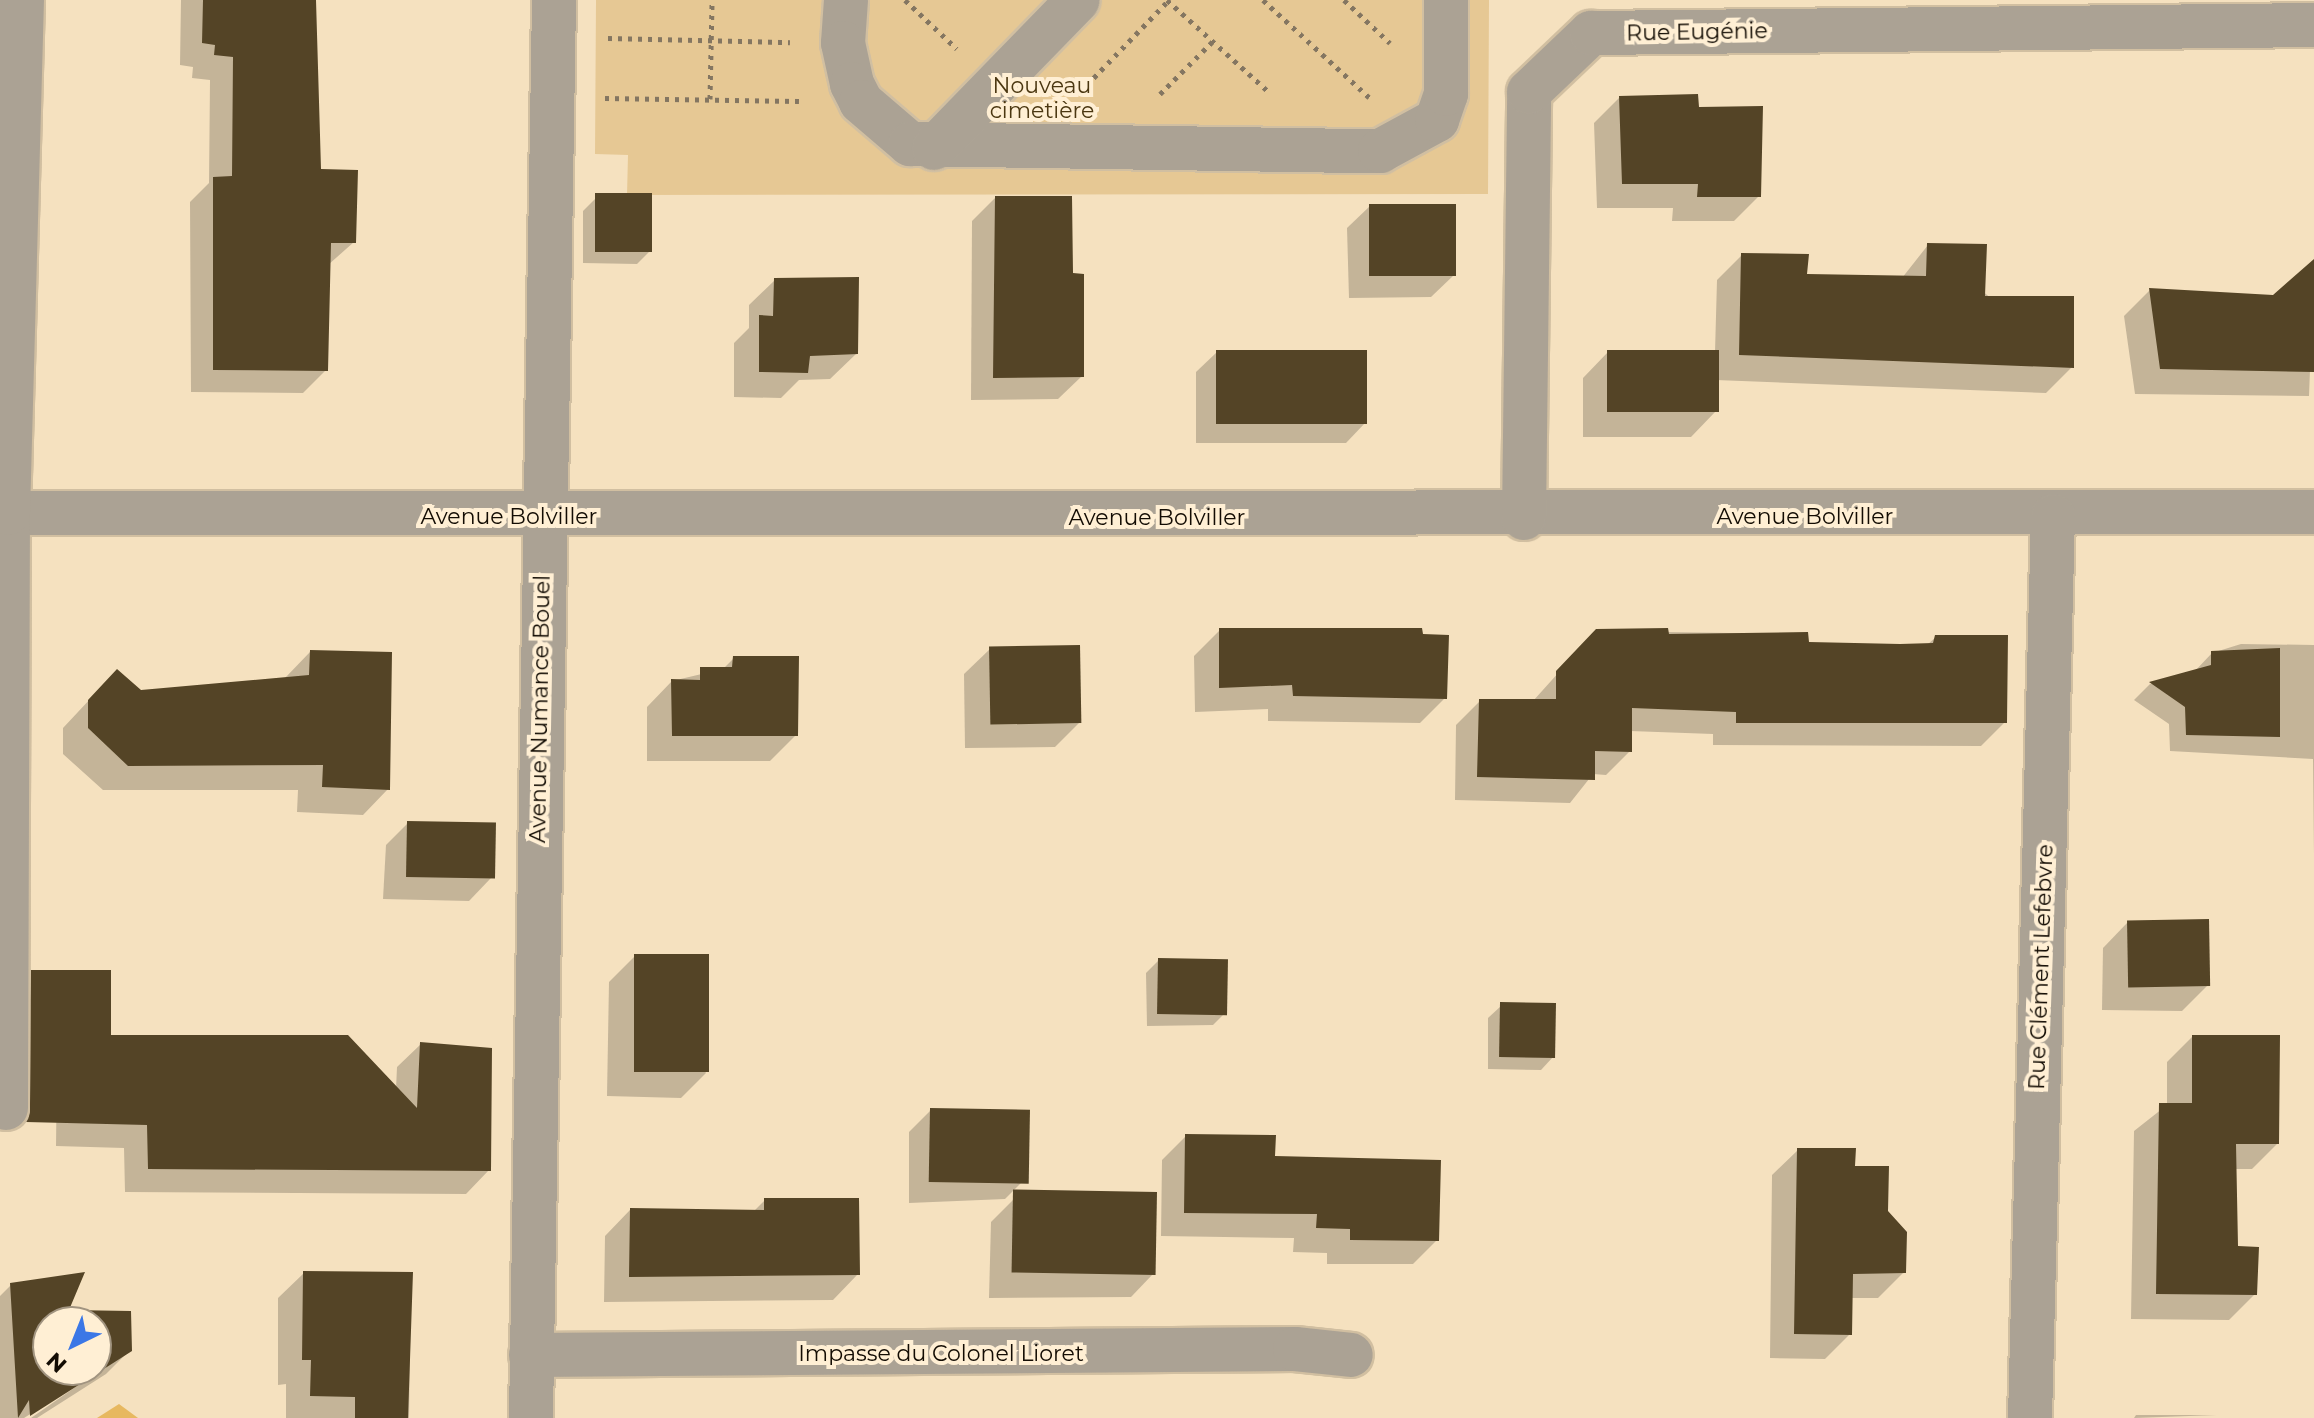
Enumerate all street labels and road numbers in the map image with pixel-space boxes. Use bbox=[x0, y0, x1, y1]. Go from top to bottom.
street label: Rue Eugénie bbox=[1626, 18, 1768, 46]
street label: Avenue Bolviller bbox=[421, 504, 597, 530]
street label: Avenue Bolviller bbox=[1717, 504, 1893, 530]
street label: Avenue Bolviller bbox=[1069, 505, 1245, 531]
street label: Avenue Numance Bouel bbox=[524, 575, 556, 843]
street label: Rue Clément Lefebvre bbox=[2024, 844, 2058, 1090]
street label: Impasse du Colonel Lioret bbox=[798, 1341, 1084, 1367]

